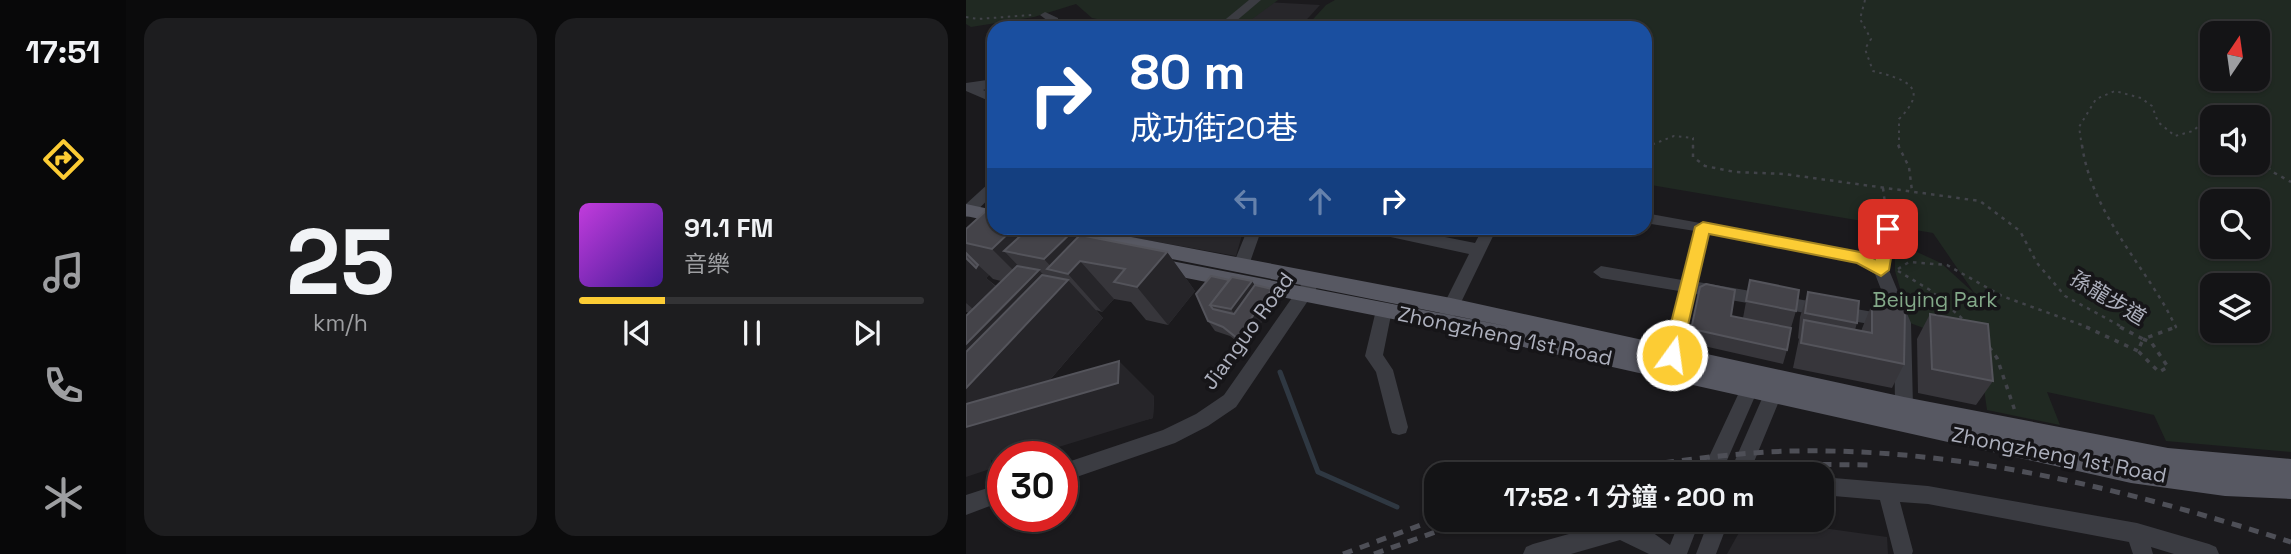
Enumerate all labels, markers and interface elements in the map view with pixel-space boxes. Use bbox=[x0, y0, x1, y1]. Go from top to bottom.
north arrow bbox=[2200, 21, 2270, 91]
map controls bbox=[2200, 21, 2270, 343]
text: 17:51 bbox=[26, 32, 100, 72]
text: 80 m bbox=[1130, 41, 1245, 103]
icon: right bbox=[1015, 49, 1106, 140]
button: sound bbox=[2200, 105, 2270, 175]
text: 成功街20巷 bbox=[1130, 108, 1298, 148]
icon: directions bbox=[39, 135, 88, 184]
icon: left bbox=[1228, 182, 1266, 220]
icon: ahead bbox=[1301, 182, 1339, 220]
icon: right bbox=[1374, 182, 1412, 220]
button: search bbox=[2200, 189, 2270, 259]
pin bbox=[1858, 199, 1918, 259]
text: 25 bbox=[286, 204, 395, 321]
icon: arrive bbox=[1869, 210, 1907, 248]
text: 91.1 FM bbox=[684, 211, 773, 245]
icon: music bbox=[39, 248, 88, 297]
text: 音樂 bbox=[684, 249, 730, 279]
street label: 孫龍步道 bbox=[2065, 264, 2151, 331]
street label: Jianguo Road bbox=[1196, 267, 1299, 395]
button: layers bbox=[2200, 273, 2270, 343]
park label: Beiying Park bbox=[1873, 286, 1997, 313]
street label: Zhongzheng 1st Road bbox=[1395, 300, 1615, 371]
text: km/h bbox=[313, 308, 368, 338]
icon: previous bbox=[618, 314, 656, 352]
icon: pause bbox=[733, 314, 771, 352]
icon: next bbox=[848, 314, 886, 352]
position arrow bbox=[1635, 318, 1709, 392]
icon: phone bbox=[39, 361, 88, 410]
street label: Zhongzheng 1st Road bbox=[1949, 420, 2169, 489]
speed limit sign: 30 bbox=[987, 441, 1078, 532]
icon: climate bbox=[39, 473, 88, 522]
text: 17:52 · 1 分鐘 · 200 m bbox=[1504, 480, 1754, 514]

